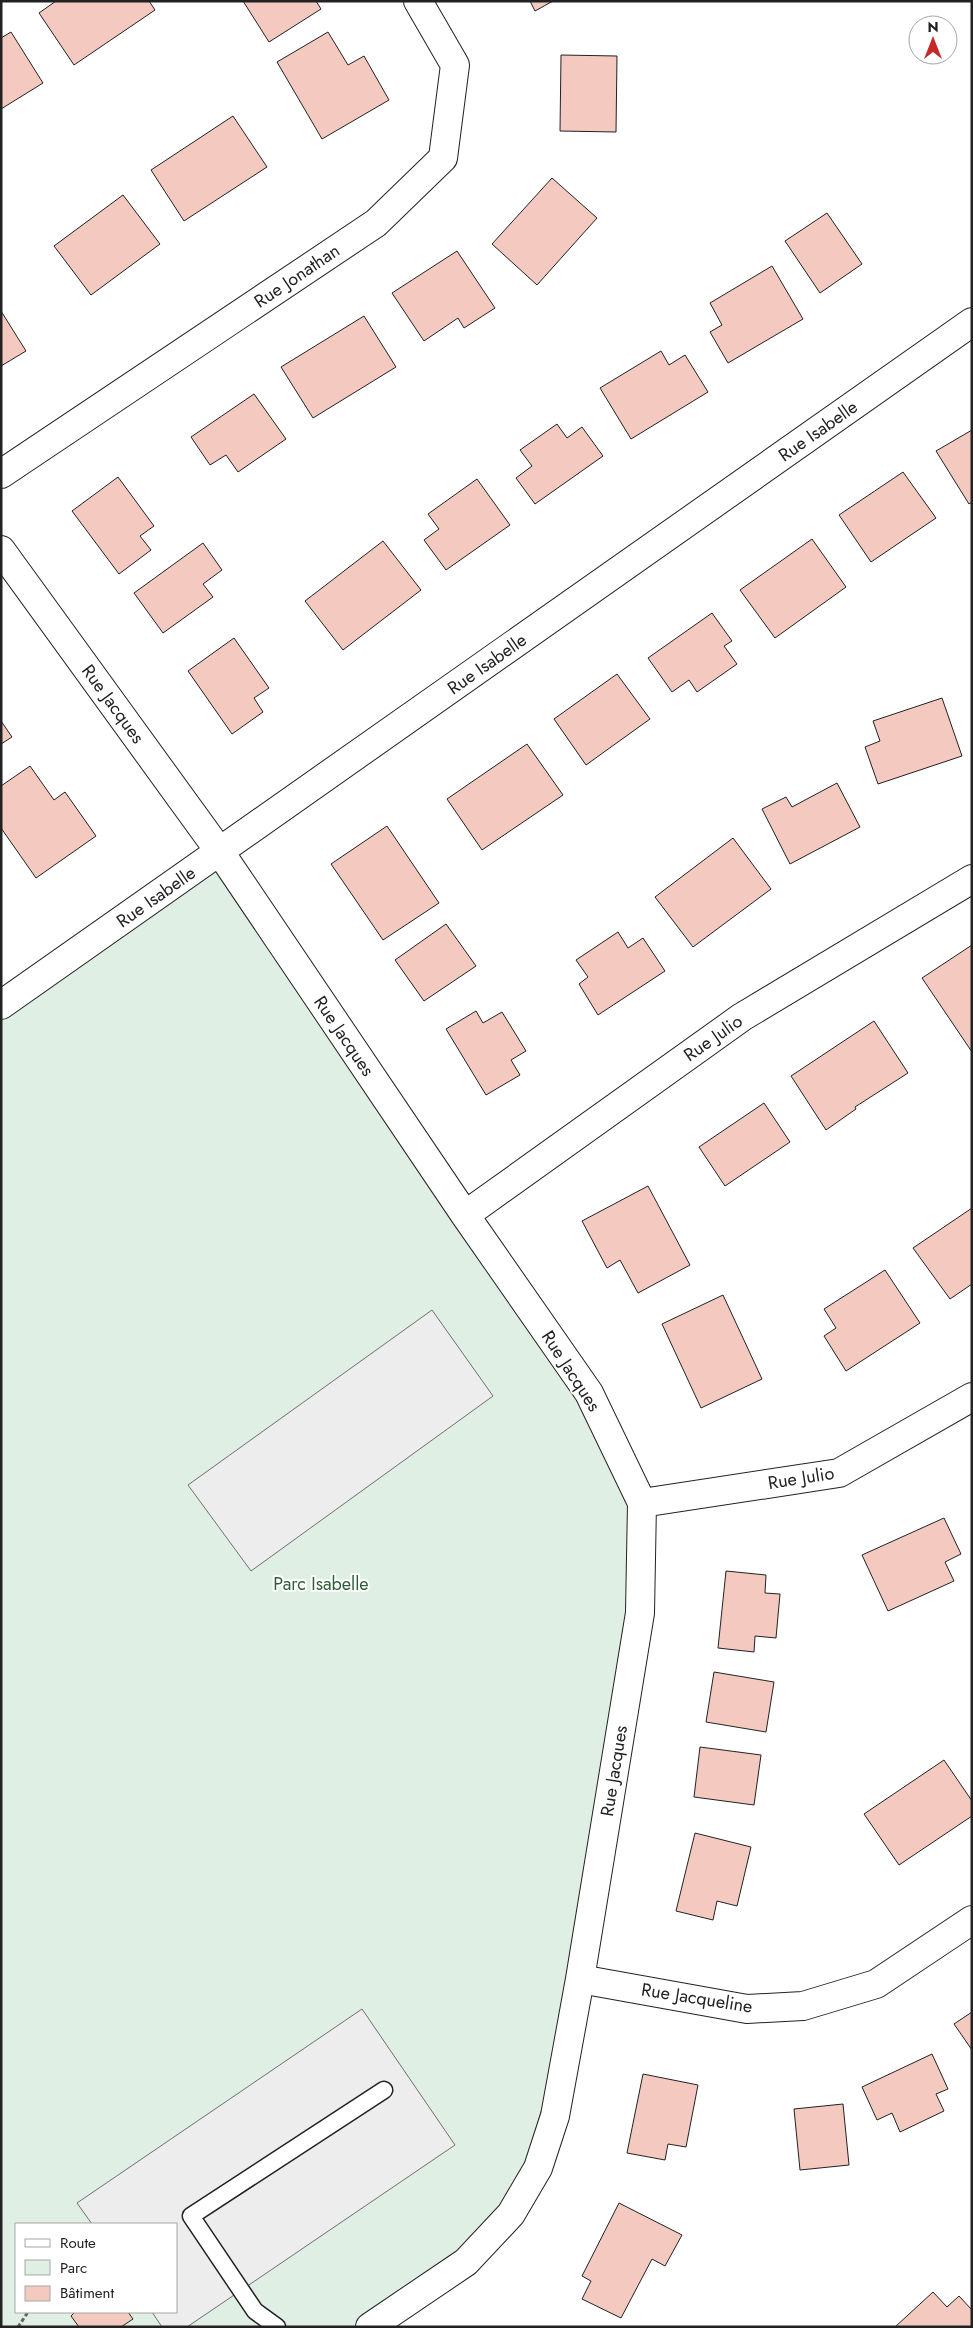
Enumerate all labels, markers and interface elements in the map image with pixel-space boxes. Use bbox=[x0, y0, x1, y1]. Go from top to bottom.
north arrow bbox=[908, 15, 958, 65]
text: N bbox=[927, 17, 939, 37]
street label: Rue Jonathan bbox=[249, 238, 345, 314]
street label: Rue Isabelle bbox=[773, 394, 863, 468]
street label: Rue Isabelle bbox=[442, 627, 532, 701]
street label: Rue Jacques bbox=[75, 659, 151, 749]
street label: Rue Isabelle bbox=[111, 860, 201, 934]
street label: Rue Jacques bbox=[307, 991, 381, 1081]
street label: Rue Julio bbox=[678, 1008, 748, 1068]
street label: Rue Jacques bbox=[535, 1325, 607, 1417]
street label: Rue Julio bbox=[766, 1460, 836, 1496]
park label: Parc Isabelle bbox=[273, 1571, 369, 1597]
street label: Rue Jacques bbox=[594, 1724, 634, 1818]
street label: Rue Jacqueline bbox=[640, 1976, 754, 2020]
legend bbox=[15, 2223, 178, 2313]
text: Route bbox=[60, 2232, 96, 2254]
text: Parc bbox=[60, 2257, 87, 2279]
text: Bâtiment bbox=[60, 2282, 114, 2304]

